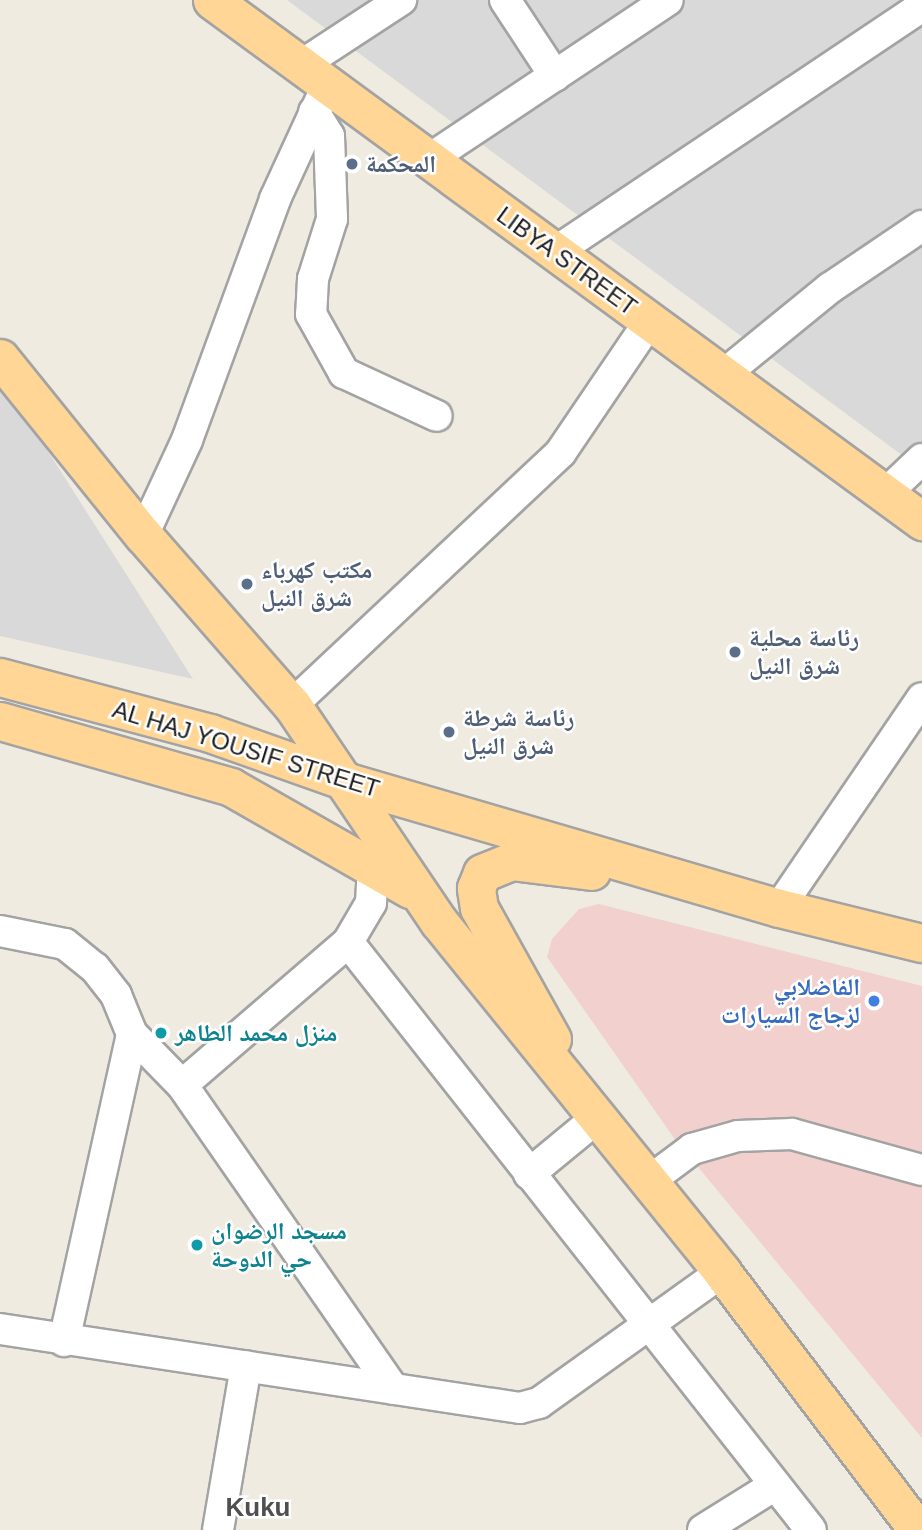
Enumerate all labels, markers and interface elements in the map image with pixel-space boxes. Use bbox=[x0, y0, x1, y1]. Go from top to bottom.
place label: المحكمة bbox=[366, 150, 436, 178]
marker: المحكمة bbox=[344, 156, 360, 172]
street label: LIBYA STREET bbox=[491, 200, 643, 322]
place label: مكتب كهرباء شرق النيل bbox=[261, 556, 372, 612]
marker: مكتب كهرباء شرق النيل bbox=[239, 576, 255, 592]
place label: رئاسة محلية شرق النيل bbox=[749, 624, 859, 680]
marker: رئاسة محلية شرق النيل bbox=[727, 644, 743, 660]
street label: AL HAJ YOUSIF STREET bbox=[109, 694, 383, 804]
place label: رئاسة شرطة شرق النيل bbox=[463, 704, 574, 760]
marker: رئاسة شرطة شرق النيل bbox=[441, 724, 457, 740]
place label: الفاضلابي لزجاج السيارات bbox=[721, 973, 860, 1029]
marker: الفاضلابي لزجاج السيارات bbox=[866, 993, 882, 1009]
place label: منزل محمد الطاهر bbox=[175, 1019, 337, 1047]
marker: منزل محمد الطاهر bbox=[153, 1025, 169, 1041]
place label: مسجد الرضوان حي الدوحة bbox=[211, 1217, 347, 1273]
marker: مسجد الرضوان حي الدوحة bbox=[189, 1237, 205, 1253]
district label: Kuku bbox=[225, 1492, 290, 1524]

